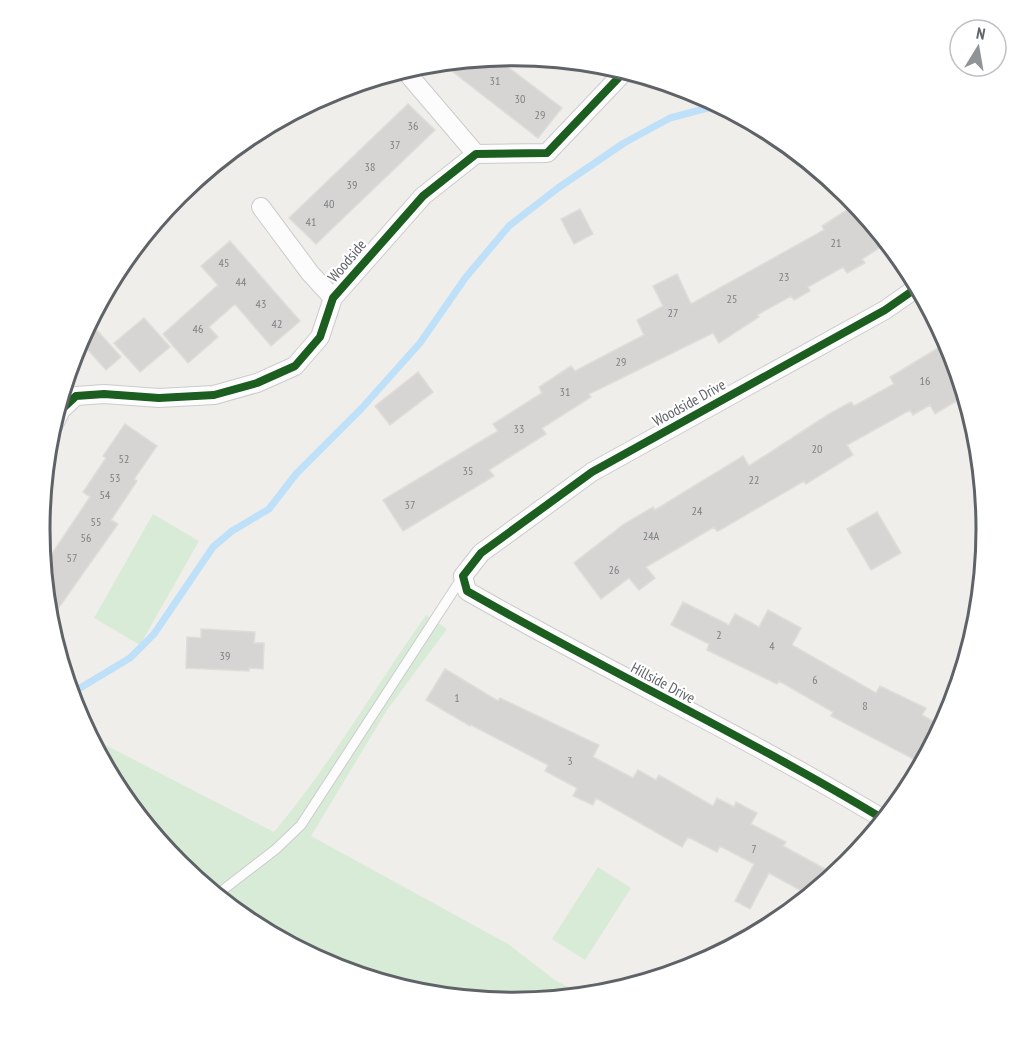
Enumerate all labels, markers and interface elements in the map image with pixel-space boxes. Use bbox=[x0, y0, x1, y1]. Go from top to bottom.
north arrow bbox=[948, 18, 1008, 78]
text: N bbox=[975, 23, 987, 44]
house number: 31 bbox=[490, 73, 500, 88]
house number: 30 bbox=[515, 91, 525, 106]
house number: 29 bbox=[535, 107, 545, 122]
house number: 36 bbox=[408, 118, 418, 133]
house number: 37 bbox=[390, 137, 400, 152]
house number: 38 bbox=[365, 159, 375, 174]
house number: 39 bbox=[347, 177, 357, 192]
house number: 40 bbox=[324, 196, 334, 211]
house number: 41 bbox=[306, 214, 316, 229]
street label: Woodside bbox=[323, 235, 370, 286]
house number: 21 bbox=[831, 235, 841, 250]
house number: 45 bbox=[219, 255, 229, 270]
house number: 23 bbox=[779, 269, 789, 284]
house number: 44 bbox=[236, 274, 247, 289]
house number: 25 bbox=[727, 291, 737, 306]
house number: 43 bbox=[256, 296, 266, 311]
house number: 27 bbox=[668, 305, 678, 320]
house number: 42 bbox=[272, 316, 282, 331]
house number: 46 bbox=[193, 321, 203, 336]
house number: 29 bbox=[616, 354, 626, 369]
house number: 16 bbox=[920, 373, 930, 388]
street label: Woodside Drive bbox=[649, 375, 729, 430]
house number: 31 bbox=[560, 384, 570, 399]
house number: 33 bbox=[514, 421, 524, 436]
house number: 20 bbox=[812, 441, 822, 456]
house number: 52 bbox=[119, 451, 129, 466]
house number: 35 bbox=[463, 463, 473, 478]
house number: 53 bbox=[110, 470, 120, 485]
house number: 22 bbox=[749, 472, 759, 487]
house number: 54 bbox=[100, 487, 111, 502]
house number: 37 bbox=[405, 497, 415, 512]
house number: 24 bbox=[692, 503, 703, 518]
house number: 55 bbox=[91, 514, 101, 529]
house number: 24A bbox=[643, 528, 660, 543]
house number: 56 bbox=[81, 530, 91, 545]
house number: 57 bbox=[67, 550, 77, 565]
house number: 26 bbox=[609, 562, 619, 577]
house number: 2 bbox=[716, 627, 722, 642]
house number: 4 bbox=[769, 638, 775, 653]
house number: 39 bbox=[220, 648, 230, 663]
street label: Hillside Drive bbox=[628, 658, 698, 707]
house number: 6 bbox=[812, 672, 818, 687]
house number: 1 bbox=[454, 690, 460, 705]
house number: 8 bbox=[862, 698, 868, 713]
house number: 3 bbox=[567, 753, 573, 768]
house number: 7 bbox=[751, 841, 757, 856]

